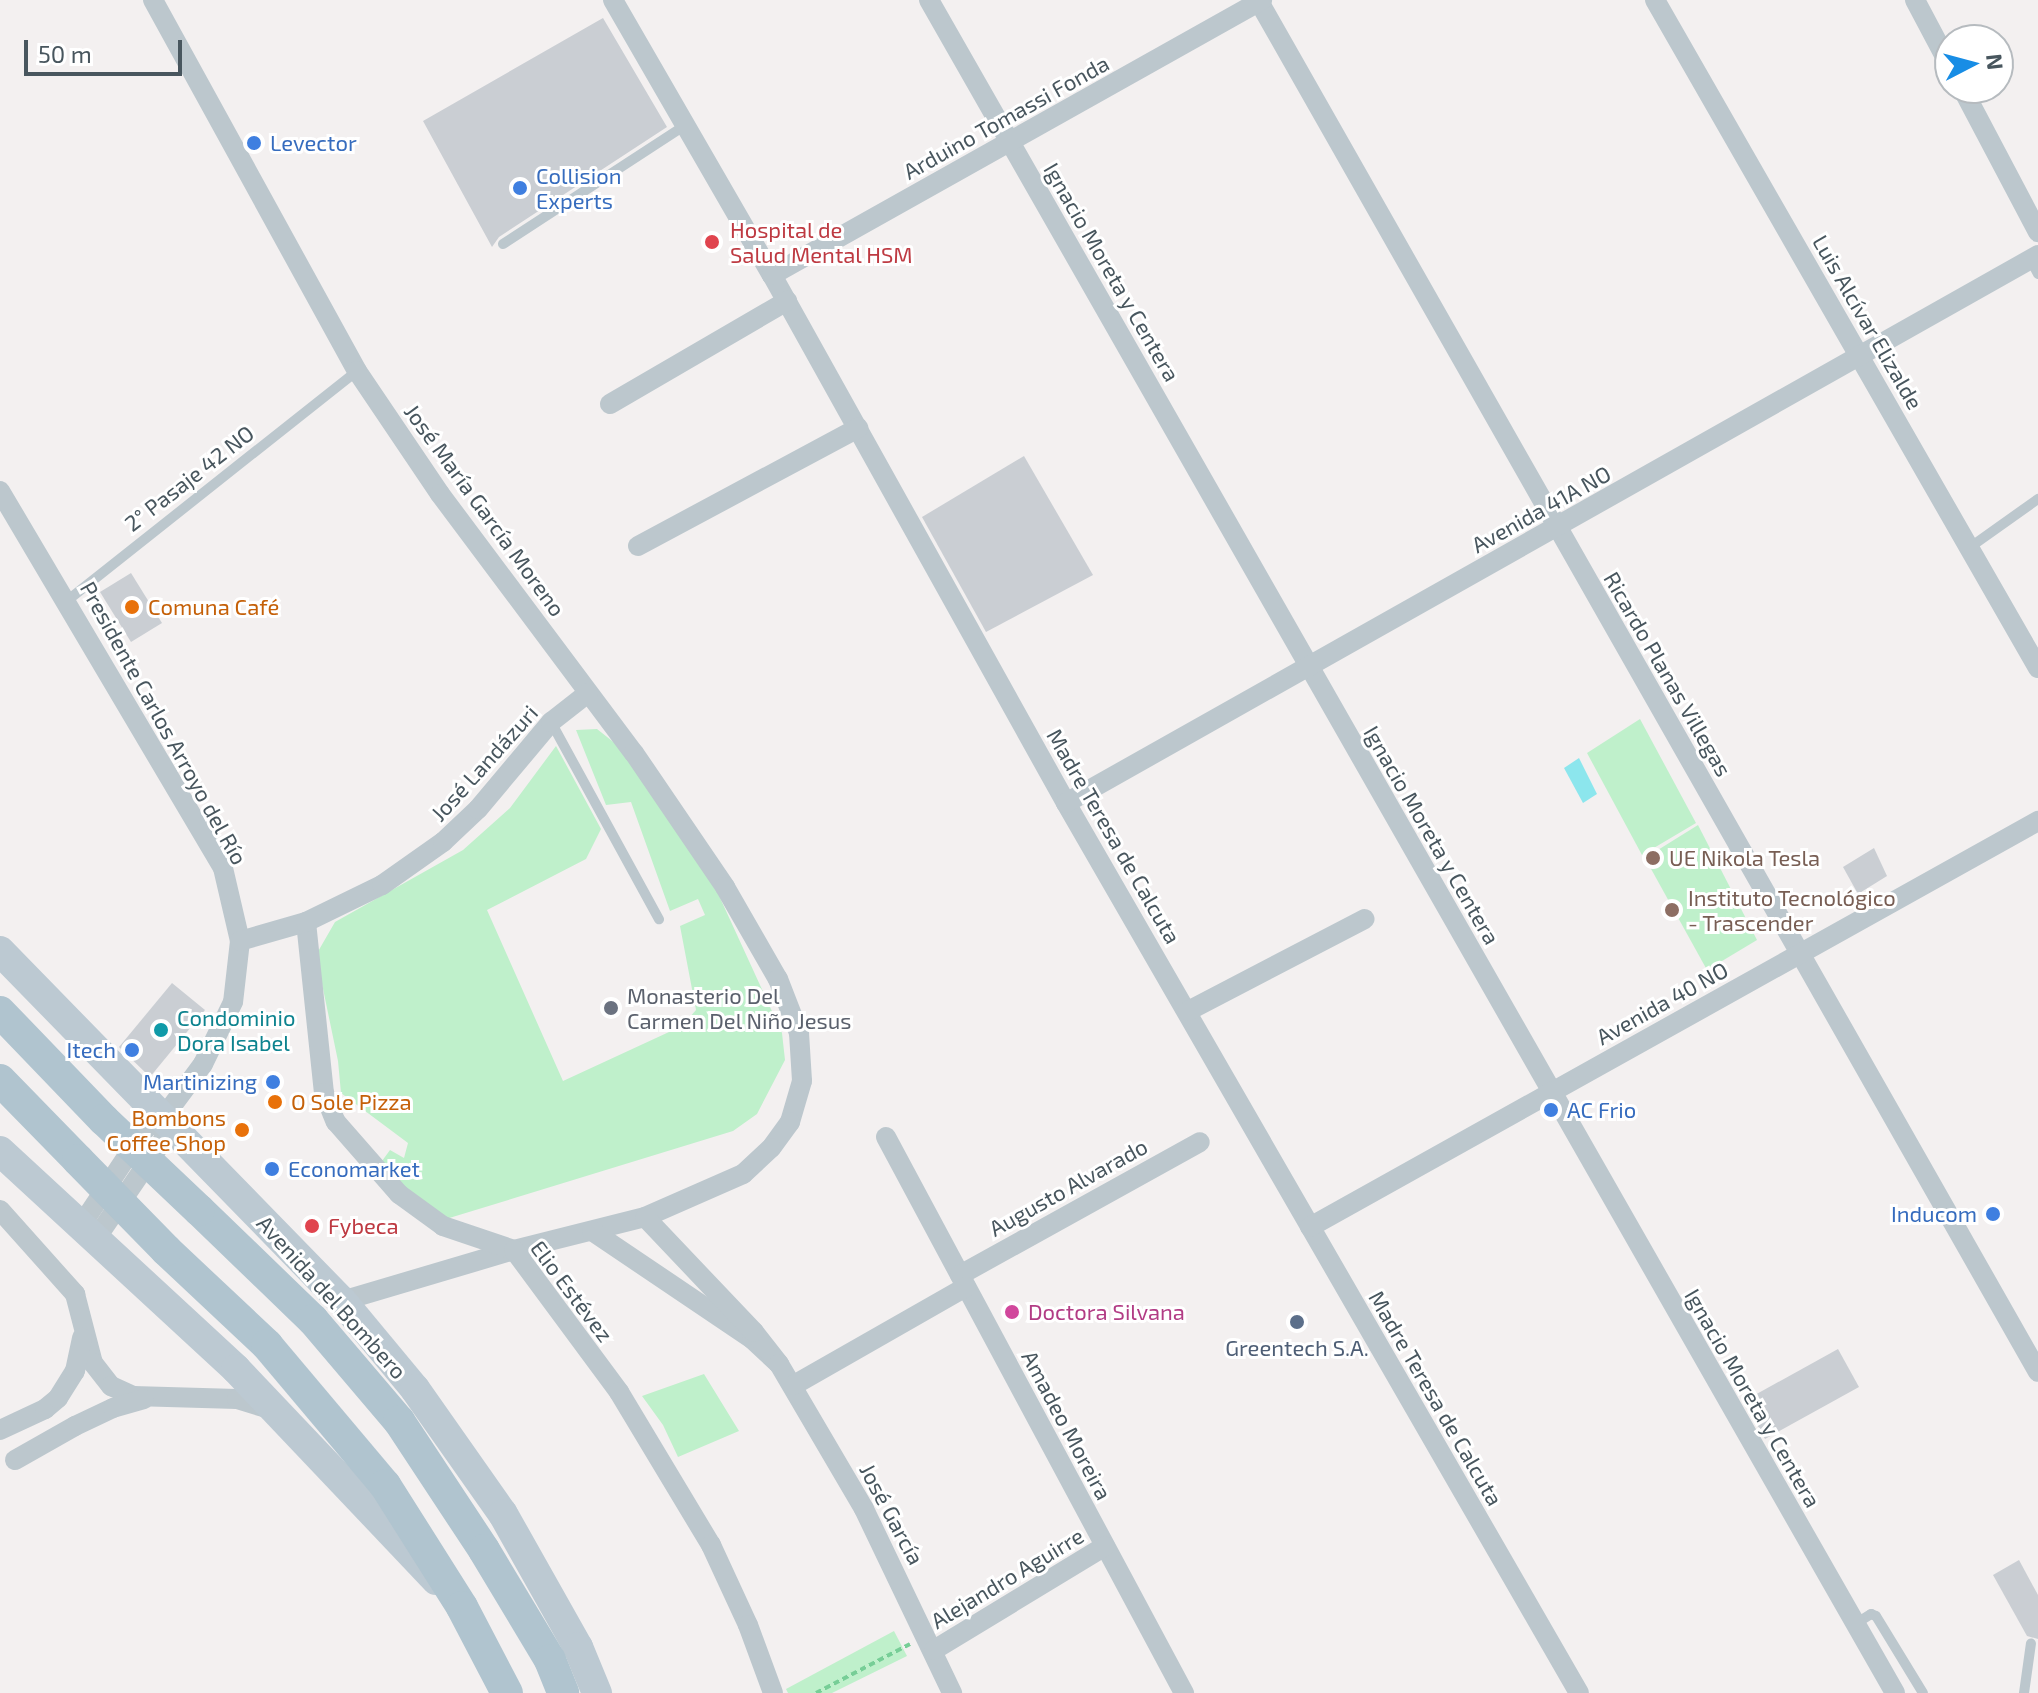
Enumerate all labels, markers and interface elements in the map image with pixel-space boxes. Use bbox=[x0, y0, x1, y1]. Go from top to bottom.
scale bar bbox=[28, 24, 186, 74]
north arrow bbox=[1934, 24, 2014, 104]
text: 50 m bbox=[38, 39, 92, 68]
street label: Arduino Tomassi Fonda bbox=[898, 49, 1114, 185]
text: N bbox=[1982, 52, 2010, 71]
place label: Levector bbox=[270, 130, 357, 156]
marker: Levector bbox=[245, 134, 263, 152]
street label: Ignacio Moreta y Centera bbox=[1038, 158, 1186, 386]
place label: Collision Experts bbox=[536, 162, 621, 214]
marker: Collision Experts bbox=[511, 179, 529, 197]
place label: Hospital de Salud Mental HSM bbox=[730, 216, 913, 268]
street label: Luis Alcívar Elizalde bbox=[1807, 230, 1929, 414]
marker: Hospital de Salud Mental HSM bbox=[701, 231, 723, 253]
street label: José María García Moreno bbox=[399, 399, 571, 621]
street label: 2° Pasaje 42 NO bbox=[119, 419, 259, 537]
street label: Avenida 41A NO bbox=[1467, 460, 1615, 558]
street label: Ricardo Planas Villegas bbox=[1599, 567, 1737, 781]
street label: Presidente Carlos Arroyo del Río bbox=[75, 576, 253, 870]
place label: Comuna Café bbox=[148, 594, 279, 620]
marker: Comuna Café bbox=[123, 598, 141, 616]
street label: José Landázuri bbox=[425, 700, 543, 826]
street label: Ignacio Moreta y Centera bbox=[1358, 721, 1506, 949]
street label: Madre Teresa de Calcuta bbox=[1042, 724, 1186, 948]
place label: UE Nikola Tesla bbox=[1669, 845, 1821, 871]
marker: UE Nikola Tesla bbox=[1644, 849, 1662, 867]
place label: Instituto Tecnológico - Trascender bbox=[1688, 884, 1896, 936]
marker: Instituto Tecnológico - Trascender bbox=[1663, 901, 1681, 919]
street label: Avenida 40 NO bbox=[1592, 956, 1732, 1050]
place label: Monasterio Del Carmen Del Niño Jesus bbox=[627, 982, 852, 1034]
marker: Monasterio Del Carmen Del Niño Jesus bbox=[602, 999, 620, 1017]
place label: Condominio Dora Isabel bbox=[177, 1004, 295, 1056]
marker: Condominio Dora Isabel bbox=[152, 1021, 170, 1039]
place label: Itech bbox=[67, 1037, 116, 1063]
marker: Itech bbox=[123, 1041, 141, 1059]
place label: Martinizing bbox=[143, 1069, 257, 1095]
marker: Martinizing bbox=[264, 1073, 282, 1091]
place label: O Sole Pizza bbox=[291, 1089, 412, 1115]
marker: O Sole Pizza bbox=[266, 1093, 284, 1111]
place label: AC Frio bbox=[1567, 1097, 1636, 1123]
marker: AC Frio bbox=[1542, 1101, 1560, 1119]
place label: Bombons Coffee Shop bbox=[107, 1104, 226, 1156]
marker: Bombons Coffee Shop bbox=[233, 1121, 251, 1139]
street label: Augusto Alvarado bbox=[984, 1132, 1152, 1242]
place label: Economarket bbox=[288, 1156, 420, 1182]
marker: Economarket bbox=[263, 1160, 281, 1178]
place label: Inducom bbox=[1891, 1201, 1977, 1227]
marker: Inducom bbox=[1984, 1205, 2002, 1223]
street label: Avenida del Bombero bbox=[252, 1210, 412, 1384]
place label: Fybeca bbox=[328, 1213, 399, 1239]
marker: Fybeca bbox=[303, 1217, 321, 1235]
street label: Elio Estévez bbox=[525, 1235, 619, 1347]
street label: Ignacio Moreta y Centera bbox=[1679, 1284, 1827, 1512]
street label: Madre Teresa de Calcuta bbox=[1364, 1286, 1508, 1510]
place label: Doctora Silvana bbox=[1028, 1299, 1185, 1325]
marker: Doctora Silvana bbox=[1003, 1303, 1021, 1321]
marker: Greentech S.A. bbox=[1288, 1313, 1306, 1331]
place label: Greentech S.A. bbox=[1225, 1335, 1369, 1361]
street label: Amadeo Moreira bbox=[1017, 1346, 1117, 1504]
street label: José García bbox=[854, 1459, 930, 1569]
street label: Alejandro Aguirre bbox=[926, 1522, 1088, 1634]

